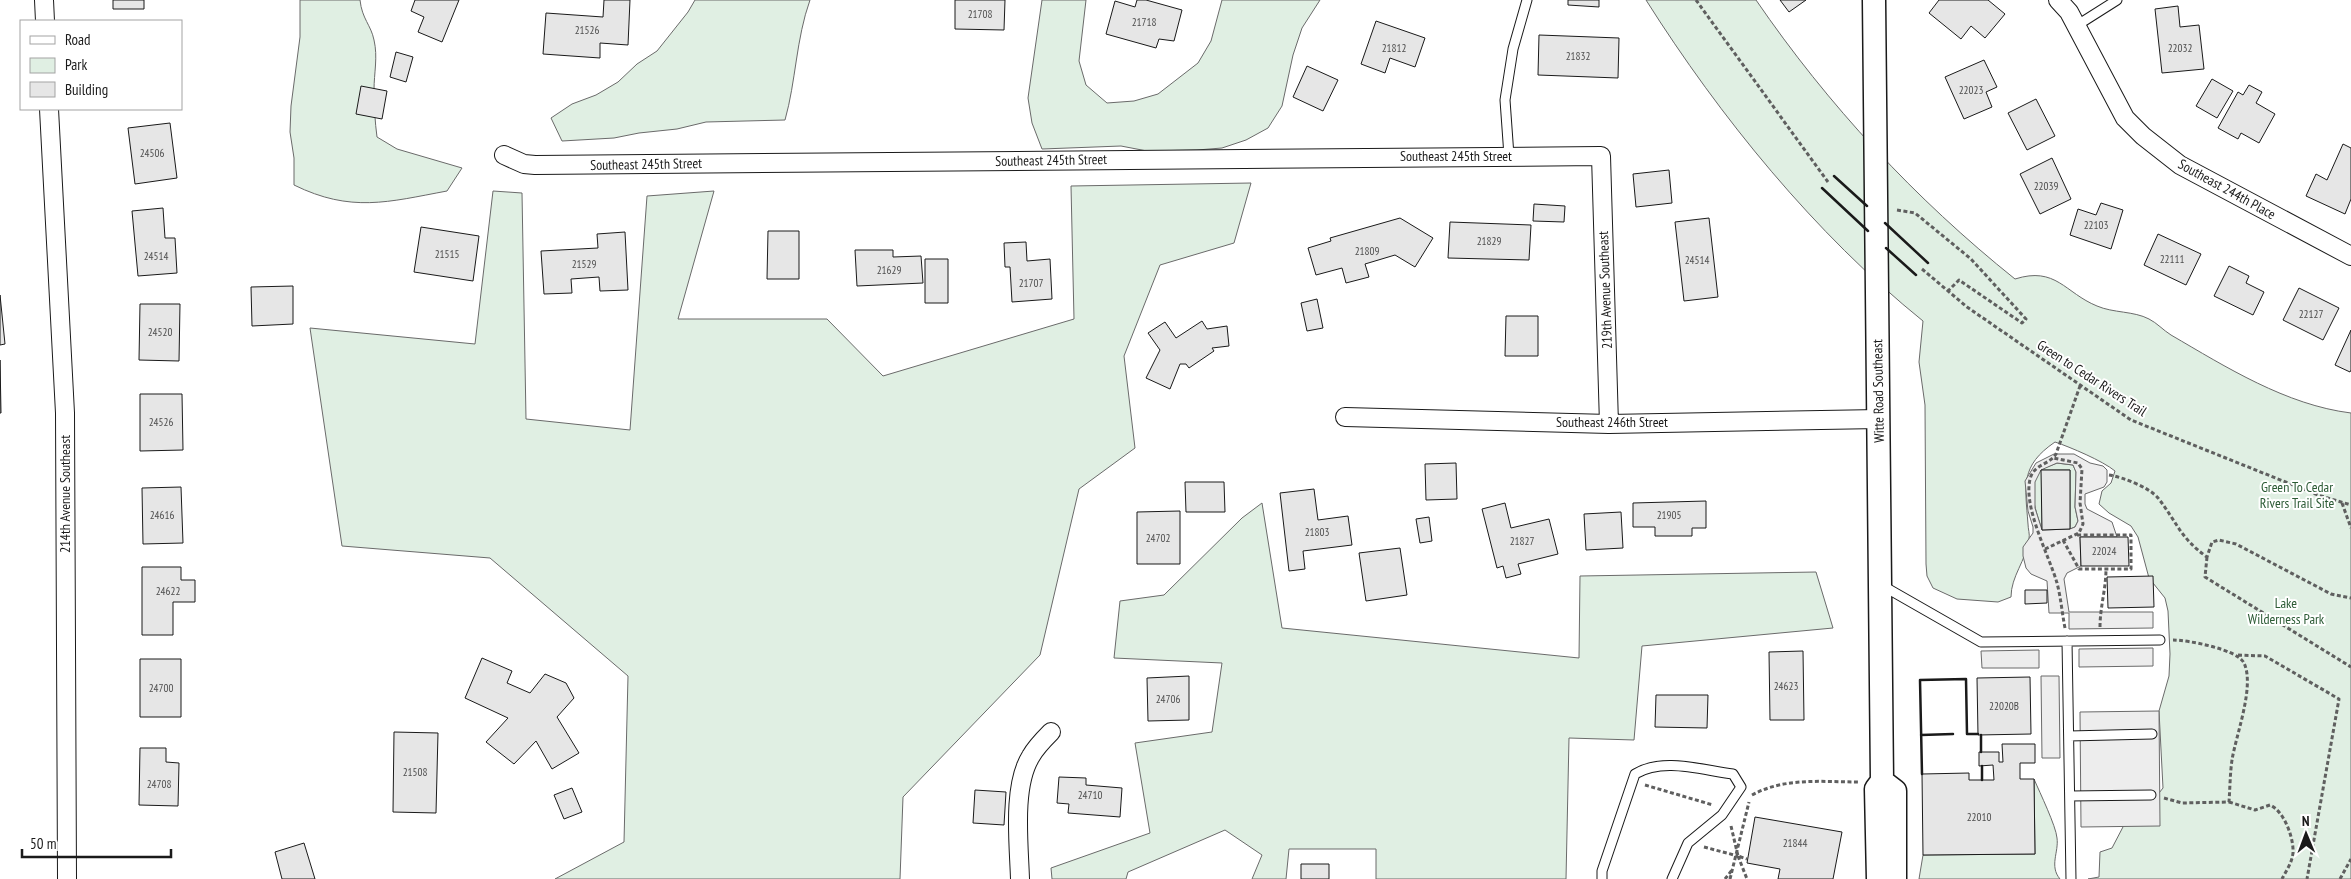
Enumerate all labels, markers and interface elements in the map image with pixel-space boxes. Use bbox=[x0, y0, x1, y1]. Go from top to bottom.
house number: 21708 bbox=[968, 7, 992, 21]
house number: 21718 bbox=[1132, 15, 1156, 29]
legend bbox=[20, 20, 182, 110]
house number: 21526 bbox=[575, 23, 599, 37]
text: Road bbox=[65, 30, 91, 49]
house number: 21812 bbox=[1382, 41, 1406, 55]
house number: 22032 bbox=[2168, 41, 2192, 55]
house number: 21832 bbox=[1566, 49, 1590, 63]
text: Park bbox=[65, 55, 87, 74]
text: Building bbox=[65, 80, 108, 99]
house number: 22023 bbox=[1959, 83, 1983, 97]
house number: 24506 bbox=[140, 146, 164, 160]
street label: Southeast 245th Street bbox=[1400, 147, 1512, 165]
street label: Southeast 245th Street bbox=[995, 150, 1107, 170]
street label: Southeast 245th Street bbox=[590, 154, 702, 174]
street label: Southeast 244th Place bbox=[2175, 155, 2279, 223]
house number: 22039 bbox=[2034, 179, 2058, 193]
house number: 22103 bbox=[2084, 218, 2108, 232]
street label: 219th Avenue Southeast bbox=[1594, 231, 1616, 349]
house number: 21829 bbox=[1477, 234, 1501, 248]
house number: 21809 bbox=[1355, 244, 1379, 258]
house number: 21515 bbox=[435, 247, 459, 261]
house number: 24514 bbox=[144, 249, 168, 263]
house number: 22111 bbox=[2160, 252, 2184, 266]
house number: 24514 bbox=[1685, 253, 1709, 267]
house number: 21529 bbox=[572, 257, 596, 271]
house number: 21629 bbox=[877, 263, 901, 277]
house number: 21707 bbox=[1019, 276, 1043, 290]
house number: 22127 bbox=[2299, 307, 2323, 321]
house number: 24520 bbox=[148, 325, 172, 339]
street label: Green to Cedar Rivers Trail bbox=[2034, 336, 2151, 421]
street label: Witte Road Southeast bbox=[1868, 339, 1888, 443]
street label: Southeast 246th Street bbox=[1556, 413, 1668, 431]
house number: 24526 bbox=[149, 415, 173, 429]
street label: 214th Avenue Southeast bbox=[56, 435, 74, 553]
park label: Green To Cedar Rivers Trail Site bbox=[2260, 478, 2334, 512]
house number: 24616 bbox=[150, 508, 174, 522]
house number: 21905 bbox=[1657, 508, 1681, 522]
house number: 21803 bbox=[1305, 525, 1329, 539]
house number: 24702 bbox=[1146, 531, 1170, 545]
house number: 21827 bbox=[1510, 534, 1534, 548]
house number: 22024 bbox=[2092, 544, 2116, 558]
house number: 24622 bbox=[156, 584, 180, 598]
park label: Lake Wilderness Park bbox=[2248, 594, 2325, 628]
house number: 24623 bbox=[1774, 679, 1798, 693]
house number: 24700 bbox=[149, 681, 173, 695]
house number: 24706 bbox=[1156, 692, 1180, 706]
house number: 22020B bbox=[1989, 699, 2019, 713]
house number: 21508 bbox=[403, 765, 427, 779]
house number: 24708 bbox=[147, 777, 171, 791]
house number: 24710 bbox=[1078, 788, 1102, 802]
north arrow bbox=[2281, 809, 2331, 859]
house number: 22010 bbox=[1967, 810, 1991, 824]
text: N bbox=[2302, 812, 2310, 830]
scale bar bbox=[22, 826, 171, 858]
text: 50 m bbox=[30, 834, 56, 853]
house number: 21844 bbox=[1783, 836, 1807, 850]

